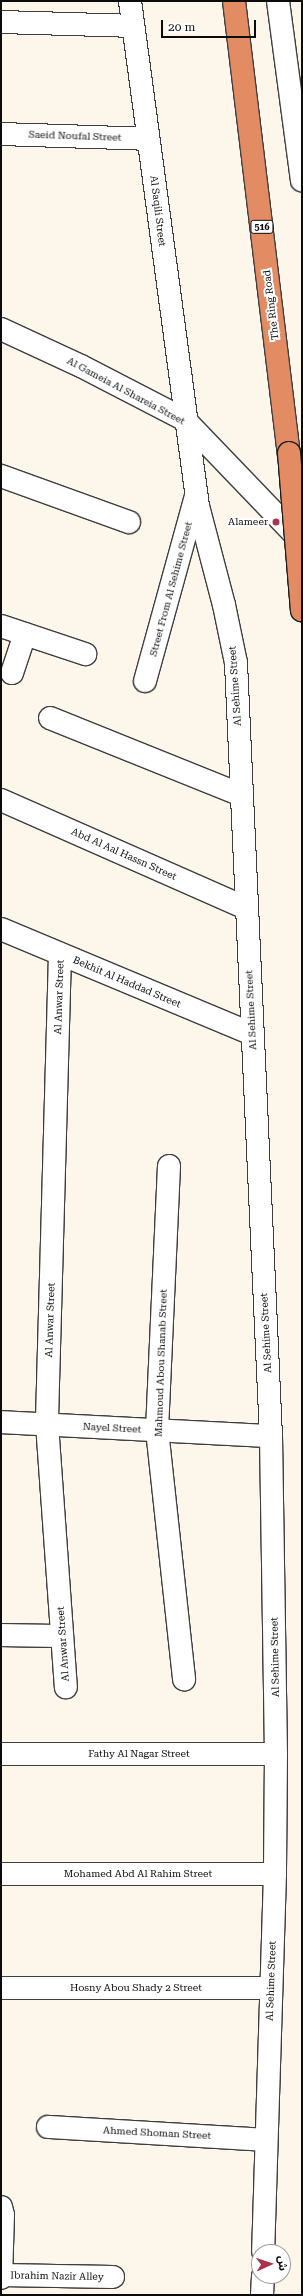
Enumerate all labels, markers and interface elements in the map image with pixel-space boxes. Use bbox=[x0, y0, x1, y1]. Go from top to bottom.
scale bar bbox=[163, 12, 258, 38]
text: 20 m bbox=[168, 20, 195, 34]
street label: Saeid Noufal Street bbox=[28, 128, 122, 144]
street label: Al Saqili Street bbox=[148, 175, 168, 247]
road number: 516 bbox=[250, 220, 274, 234]
street label: The Ring Road bbox=[261, 269, 281, 341]
street label: Al Gameia Al Shareia Street bbox=[65, 355, 187, 427]
place label: Alameer bbox=[228, 516, 268, 528]
marker: Alameer bbox=[271, 517, 281, 527]
street label: Street From Al Sehime Street bbox=[147, 520, 195, 658]
street label: Al Sehime Street bbox=[226, 646, 244, 726]
street label: Abd Al Aal Hassn Street bbox=[69, 825, 179, 883]
street label: Bekhit Al Haddad Street bbox=[71, 954, 183, 1010]
street label: Al Anwar Street bbox=[52, 959, 66, 1035]
street label: Al Sehime Street bbox=[243, 970, 259, 1050]
street label: Al Anwar Street bbox=[43, 1282, 57, 1358]
street label: Mahmoud Abou Shanab Street bbox=[152, 1289, 170, 1437]
street label: Al Sehime Street bbox=[258, 1293, 274, 1373]
street label: Nayel Street bbox=[83, 1420, 141, 1436]
street label: Al Anwar Street bbox=[54, 1606, 72, 1682]
street label: Al Sehime Street bbox=[268, 1617, 282, 1697]
street label: Fathy Al Nagar Street bbox=[88, 1748, 190, 1760]
street label: Mohamed Abd Al Rahim Street bbox=[64, 1868, 212, 1880]
street label: Al Sehime Street bbox=[264, 1941, 278, 2021]
street label: Hosny Abou Shady 2 Street bbox=[70, 1982, 202, 1994]
street label: Ahmed Shoman Street bbox=[103, 2124, 211, 2142]
north arrow bbox=[251, 2244, 291, 2284]
text: ش bbox=[276, 2256, 289, 2271]
street label: Ibrahim Nazir Alley bbox=[10, 2269, 104, 2283]

